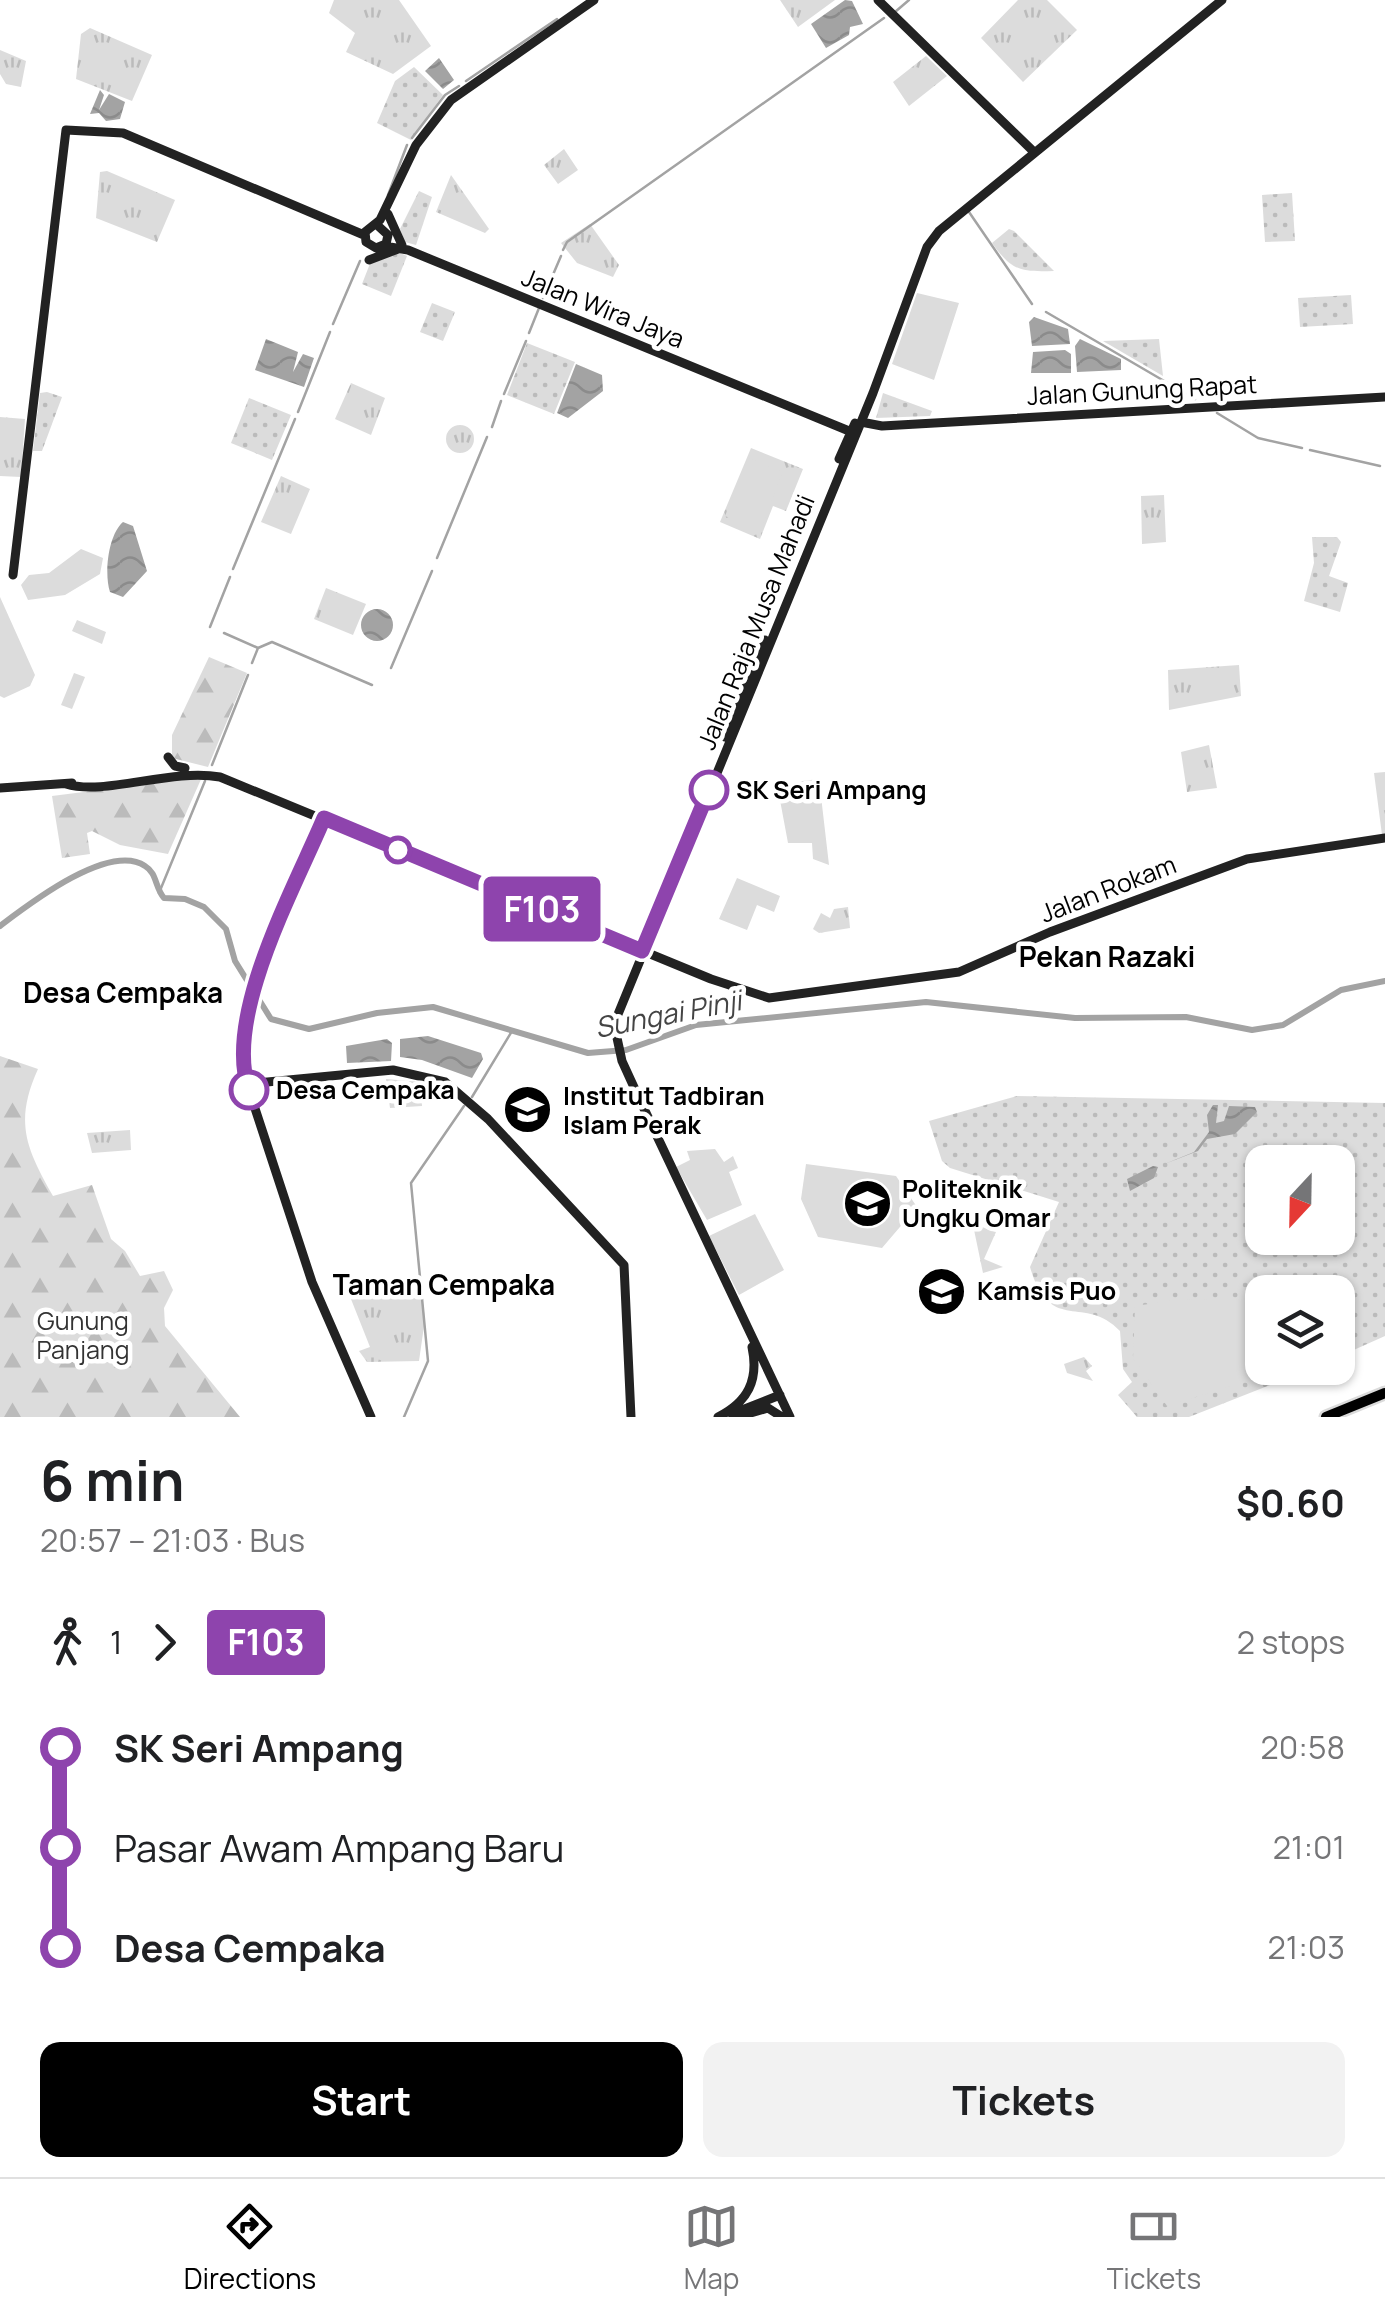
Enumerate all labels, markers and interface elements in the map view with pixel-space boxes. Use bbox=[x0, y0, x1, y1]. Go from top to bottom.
street label: Jalan Wira Jaya bbox=[517, 259, 690, 356]
street label: Jalan Gunung Rapat bbox=[1026, 366, 1258, 413]
street label: Jalan Raja Musa Mahadi bbox=[688, 489, 823, 754]
marker: SK Seri Ampang bbox=[690, 771, 728, 809]
place label: SK Seri Ampang bbox=[736, 772, 927, 807]
unlabelled marker bbox=[385, 837, 411, 863]
street label: Jalan Rokam bbox=[1035, 847, 1181, 931]
line badge: F103 bbox=[472, 876, 612, 942]
text: F103 bbox=[503, 885, 581, 933]
district label: Pekan Razaki bbox=[1019, 937, 1195, 975]
district label: Desa Cempaka bbox=[23, 973, 223, 1011]
water label: Sungai Pinji bbox=[591, 980, 748, 1046]
marker: Desa Cempaka bbox=[230, 1071, 268, 1109]
place label: Desa Cempaka bbox=[276, 1072, 455, 1107]
place label: Institut Tadbiran Islam Perak bbox=[563, 1078, 765, 1142]
school or university icon: Institut Tadbiran Islam Perak bbox=[502, 1084, 554, 1136]
north arrow bbox=[1245, 1145, 1355, 1255]
map controls bbox=[1245, 1145, 1355, 1385]
place label: Politeknik Ungku Omar bbox=[902, 1171, 1051, 1235]
school or university icon: Politeknik Ungku Omar bbox=[841, 1177, 893, 1229]
district label: Taman Cempaka bbox=[333, 1265, 555, 1303]
school or university icon: Kamsis Puo bbox=[916, 1265, 968, 1317]
place label: Kamsis Puo bbox=[977, 1273, 1116, 1308]
button: layers bbox=[1245, 1275, 1355, 1385]
park label: Gunung Panjang bbox=[36, 1303, 130, 1367]
text: 6 min bbox=[40, 1442, 184, 1518]
text: $0.60 bbox=[1236, 1476, 1345, 1528]
text: 20:57 – 21:03 · Bus bbox=[40, 1518, 305, 1562]
icon: walk bbox=[40, 1615, 95, 1670]
icon: forward bbox=[137, 1615, 192, 1670]
text: F103 bbox=[227, 1618, 305, 1666]
text: 1 bbox=[110, 1620, 122, 1664]
text: 2 stops bbox=[1237, 1620, 1345, 1664]
text: SK Seri Ampang bbox=[114, 1721, 404, 1773]
text: 20:58 bbox=[1261, 1725, 1345, 1769]
text: Pasar Awam Ampang Baru bbox=[114, 1821, 564, 1873]
text: 21:01 bbox=[1273, 1825, 1345, 1869]
text: Desa Cempaka bbox=[114, 1921, 386, 1973]
text: 21:03 bbox=[1267, 1925, 1345, 1969]
button: Start bbox=[40, 2042, 683, 2157]
button: Tickets bbox=[703, 2042, 1345, 2157]
tab: Directions bbox=[184, 2199, 316, 2297]
tab: Map bbox=[684, 2199, 739, 2297]
tab: Tickets bbox=[1107, 2199, 1201, 2297]

